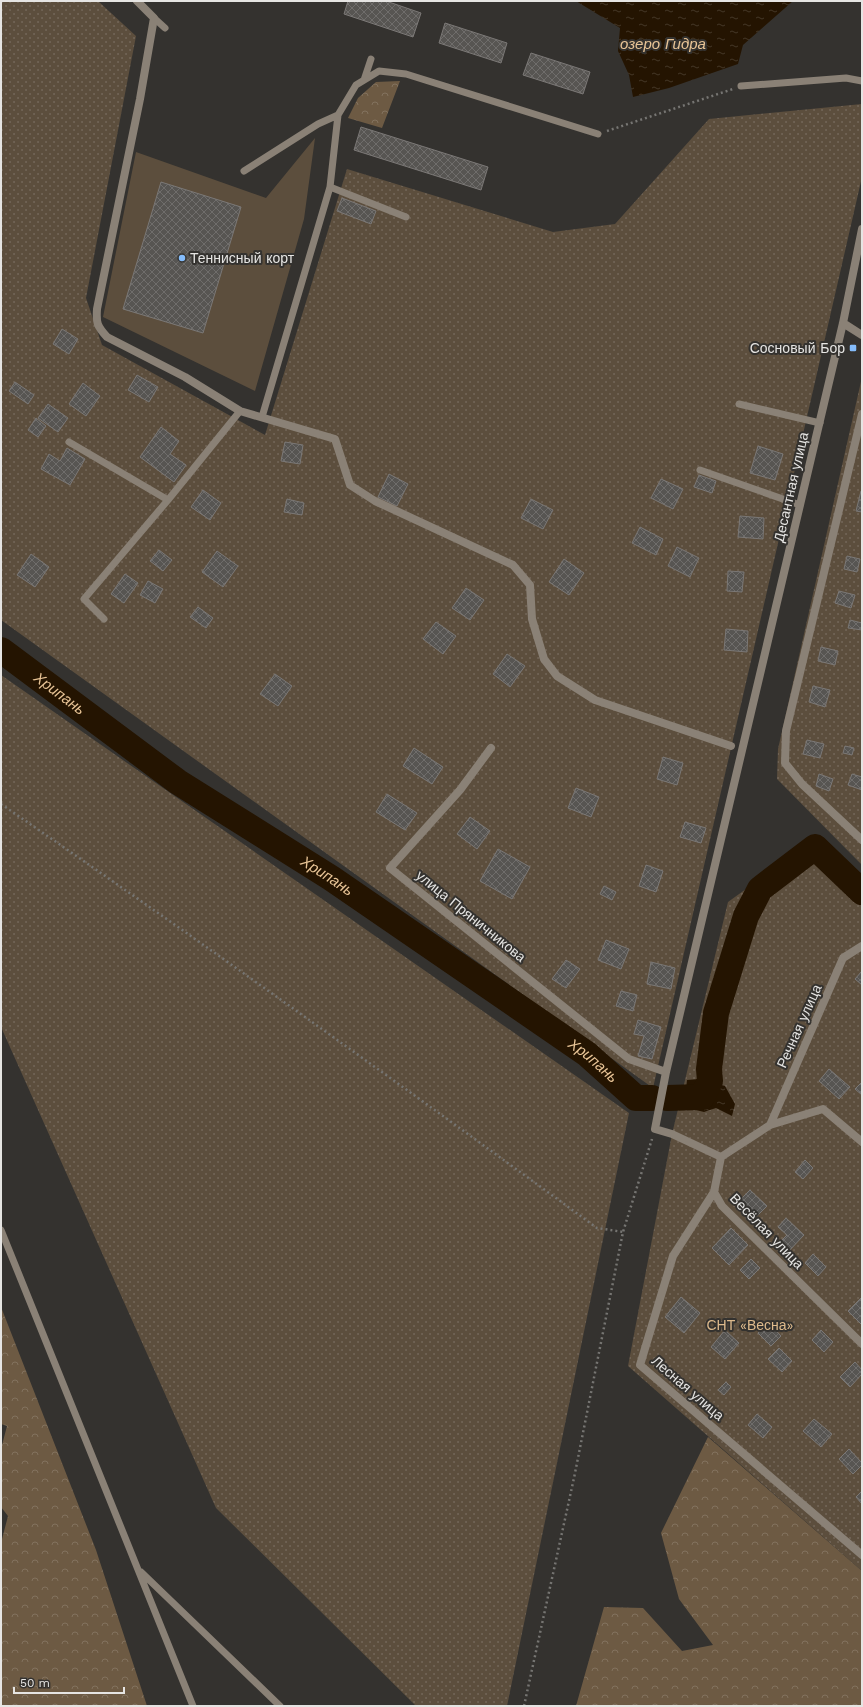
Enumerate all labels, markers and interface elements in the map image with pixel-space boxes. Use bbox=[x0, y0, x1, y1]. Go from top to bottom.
water label: озеро Гидра bbox=[620, 35, 706, 53]
place label: Теннисный корт bbox=[190, 250, 295, 266]
marker: Теннисный корт bbox=[177, 253, 187, 263]
place label: Сосновый Бор bbox=[750, 340, 845, 356]
marker: Сосновый Бор bbox=[848, 343, 858, 353]
street label: Десантная улица bbox=[771, 430, 812, 544]
water label: Хрипань bbox=[30, 668, 89, 719]
water label: Хрипань bbox=[296, 852, 357, 900]
street label: улица Пряничникова bbox=[413, 867, 529, 965]
street label: Речная улица bbox=[773, 982, 825, 1070]
water label: Хрипань bbox=[564, 1034, 622, 1087]
street label: Весёлая улица bbox=[727, 1190, 807, 1272]
park label: СНТ «Весна» bbox=[707, 1317, 794, 1333]
street label: Лесная улица bbox=[649, 1352, 727, 1424]
scale bar bbox=[14, 1669, 124, 1695]
text: 50 m bbox=[20, 1676, 50, 1690]

